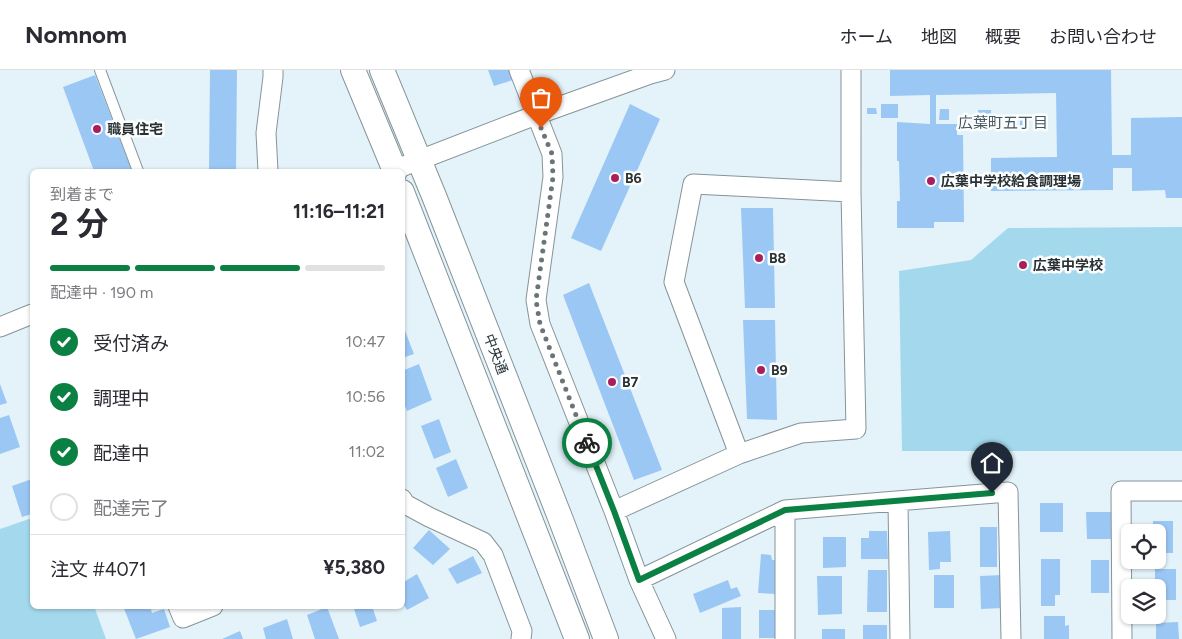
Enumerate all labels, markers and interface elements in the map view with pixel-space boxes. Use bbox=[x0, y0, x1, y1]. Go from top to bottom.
text: Nomnom bbox=[25, 20, 127, 49]
text: ホーム bbox=[840, 26, 893, 48]
text: 地図 bbox=[921, 26, 957, 48]
text: 概要 bbox=[985, 26, 1021, 48]
text: お問い合わせ bbox=[1049, 26, 1157, 48]
pin bbox=[520, 77, 562, 128]
icon: bag bbox=[527, 84, 555, 112]
district label: 広葉町五丁目 bbox=[958, 114, 1048, 132]
place label: 職員住宅 bbox=[107, 121, 163, 138]
marker: 職員住宅 bbox=[91, 123, 103, 135]
place label: B6 bbox=[625, 170, 642, 187]
marker: B6 bbox=[609, 172, 621, 184]
place label: 広葉中学校給食調理場 bbox=[941, 173, 1081, 190]
marker: 広葉中学校給食調理場 bbox=[925, 175, 937, 187]
text: 到着まで bbox=[50, 185, 114, 204]
text: 11:16–11:21 bbox=[293, 200, 385, 223]
text: 2 分 bbox=[50, 205, 108, 243]
place label: B8 bbox=[769, 250, 786, 267]
marker: B8 bbox=[753, 252, 765, 264]
place label: 広葉中学校 bbox=[1033, 257, 1103, 274]
marker: 広葉中学校 bbox=[1017, 259, 1029, 271]
text: 配達中 · 190 m bbox=[50, 283, 153, 302]
icon: check bbox=[50, 328, 78, 356]
text: 受付済み bbox=[93, 332, 169, 355]
text: 10:47 bbox=[346, 332, 385, 351]
street label: 中央通 bbox=[480, 332, 511, 377]
place label: B9 bbox=[771, 362, 788, 379]
marker: B9 bbox=[755, 364, 767, 376]
place label: B7 bbox=[622, 374, 639, 391]
marker: B7 bbox=[606, 376, 618, 388]
icon: check bbox=[50, 383, 78, 411]
text: 調理中 bbox=[93, 387, 150, 410]
text: 10:56 bbox=[346, 387, 385, 406]
courier bbox=[562, 418, 612, 468]
icon: bike bbox=[573, 429, 601, 457]
icon: check bbox=[50, 438, 78, 466]
text: 配達中 bbox=[93, 442, 150, 465]
text: 11:02 bbox=[349, 442, 385, 461]
pin bbox=[971, 442, 1013, 493]
icon: home bbox=[978, 449, 1006, 477]
text: 配達完了 bbox=[93, 497, 169, 520]
map controls bbox=[1121, 524, 1166, 624]
button: locate bbox=[1121, 524, 1166, 569]
text: ¥5,380 bbox=[323, 556, 385, 579]
text: 注文 #4071 bbox=[50, 558, 147, 581]
button: layers bbox=[1121, 579, 1166, 624]

